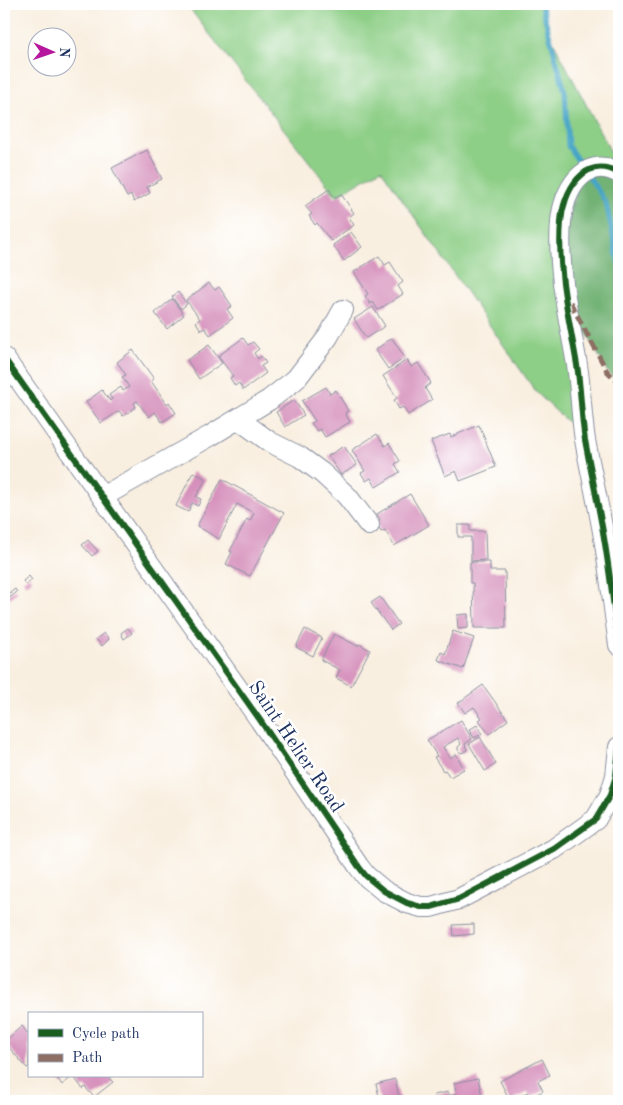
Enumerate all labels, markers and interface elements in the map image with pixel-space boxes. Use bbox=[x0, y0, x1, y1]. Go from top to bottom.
north arrow bbox=[28, 28, 78, 78]
text: N bbox=[57, 47, 71, 58]
street label: Saint Helier Road bbox=[244, 678, 347, 817]
legend bbox=[28, 1012, 202, 1078]
text: Cycle path bbox=[72, 1027, 140, 1042]
text: Path bbox=[72, 1051, 102, 1066]

